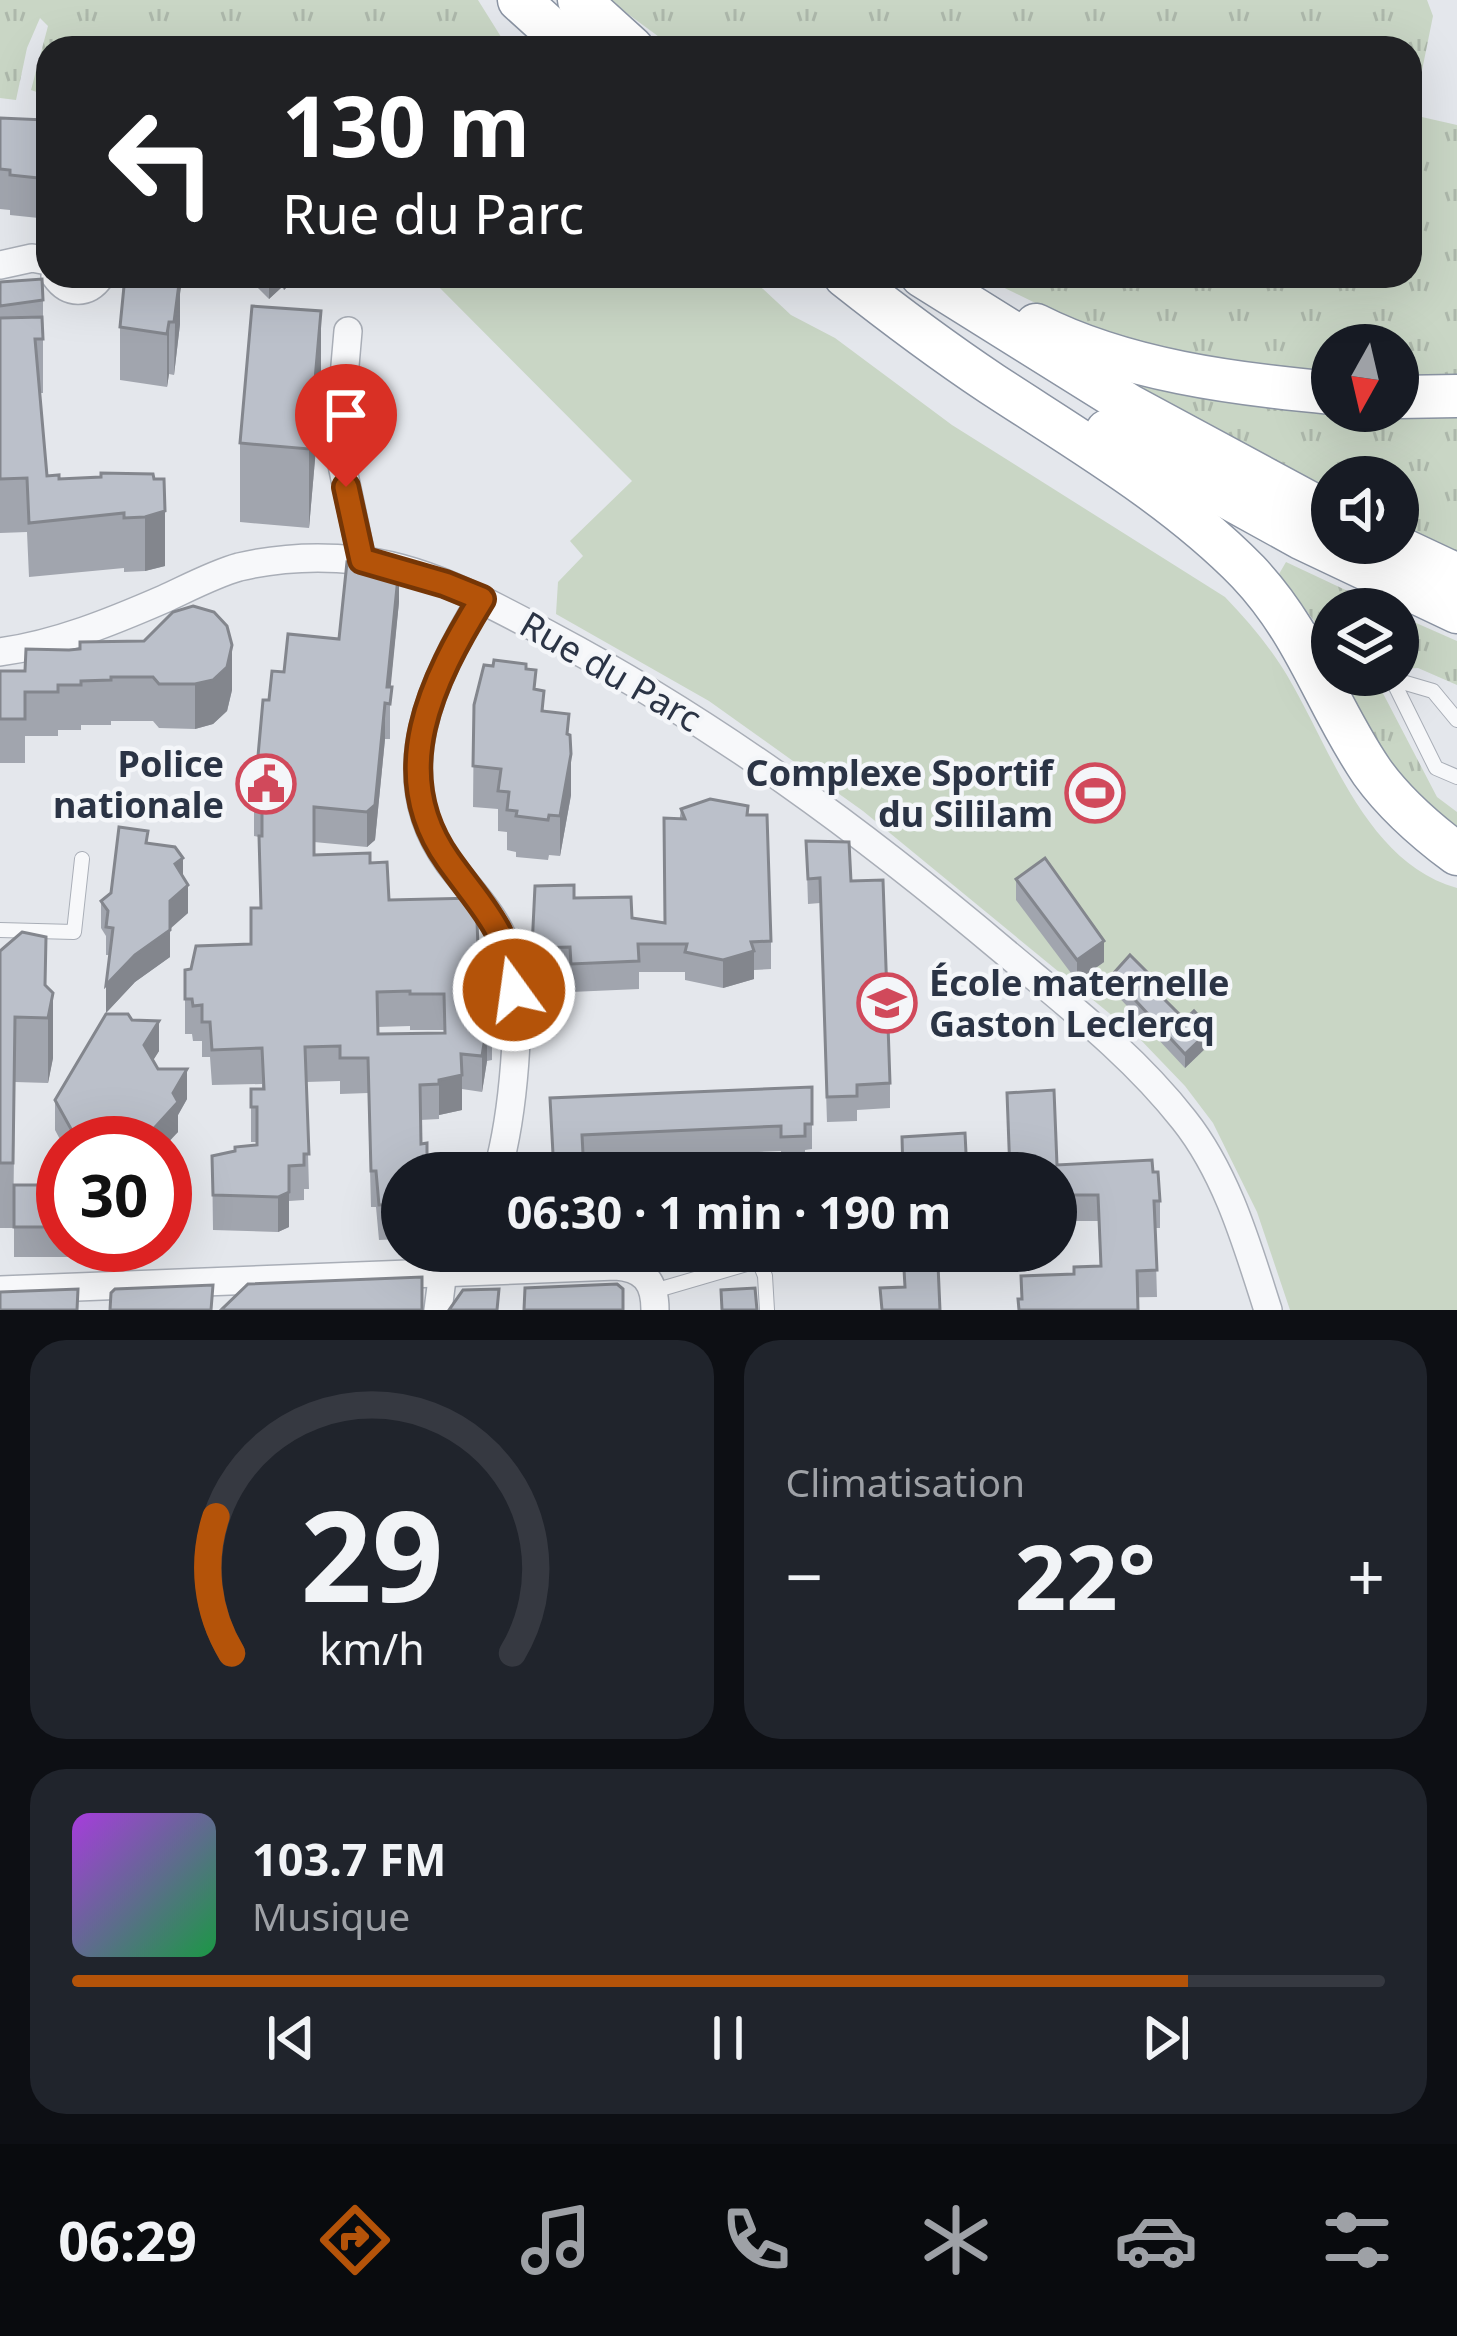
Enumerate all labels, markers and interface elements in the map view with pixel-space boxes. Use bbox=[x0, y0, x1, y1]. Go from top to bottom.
text: 130 m bbox=[282, 67, 530, 182]
icon: left bbox=[84, 84, 240, 240]
text: Rue du Parc bbox=[282, 176, 584, 250]
north arrow bbox=[1311, 324, 1419, 432]
map controls bbox=[1311, 324, 1419, 696]
pin bbox=[295, 364, 397, 487]
icon: arrive bbox=[313, 382, 379, 448]
button: sound bbox=[1311, 456, 1419, 564]
button: layers bbox=[1311, 588, 1419, 696]
street label: Rue du Parc bbox=[512, 599, 710, 743]
place label: Police nationale bbox=[53, 739, 224, 829]
place label: Complexe Sportif du Sililam bbox=[746, 748, 1055, 838]
public building icon: Police nationale bbox=[235, 753, 297, 815]
sports icon: Complexe Sportif du Sililam bbox=[1064, 762, 1126, 824]
position arrow bbox=[451, 927, 577, 1053]
place label: École maternelle Gaston Leclercq bbox=[929, 958, 1230, 1048]
school or university icon: École maternelle Gaston Leclercq bbox=[856, 972, 918, 1034]
speed limit sign: 30 bbox=[36, 1116, 192, 1272]
text: 06:30 · 1 min · 190 m bbox=[507, 1181, 951, 1242]
text: Climatisation bbox=[786, 1455, 1025, 1508]
text: 29 bbox=[300, 1469, 443, 1639]
text: 22° bbox=[1015, 1514, 1156, 1636]
text: − bbox=[786, 1530, 823, 1620]
text: + bbox=[1347, 1530, 1385, 1620]
text: km/h bbox=[319, 1618, 424, 1677]
text: 103.7 FM bbox=[252, 1828, 446, 1889]
text: Musique bbox=[252, 1889, 410, 1942]
icon: previous bbox=[258, 2005, 324, 2071]
icon: pause bbox=[695, 2005, 761, 2071]
icon: next bbox=[1133, 2005, 1199, 2071]
icon: directions bbox=[313, 2198, 397, 2282]
icon: music bbox=[514, 2198, 598, 2282]
icon: phone bbox=[714, 2198, 798, 2282]
icon: climate bbox=[914, 2198, 998, 2282]
icon: car bbox=[1114, 2198, 1198, 2282]
icon: filters bbox=[1315, 2198, 1399, 2282]
text: 06:29 bbox=[58, 2203, 197, 2277]

